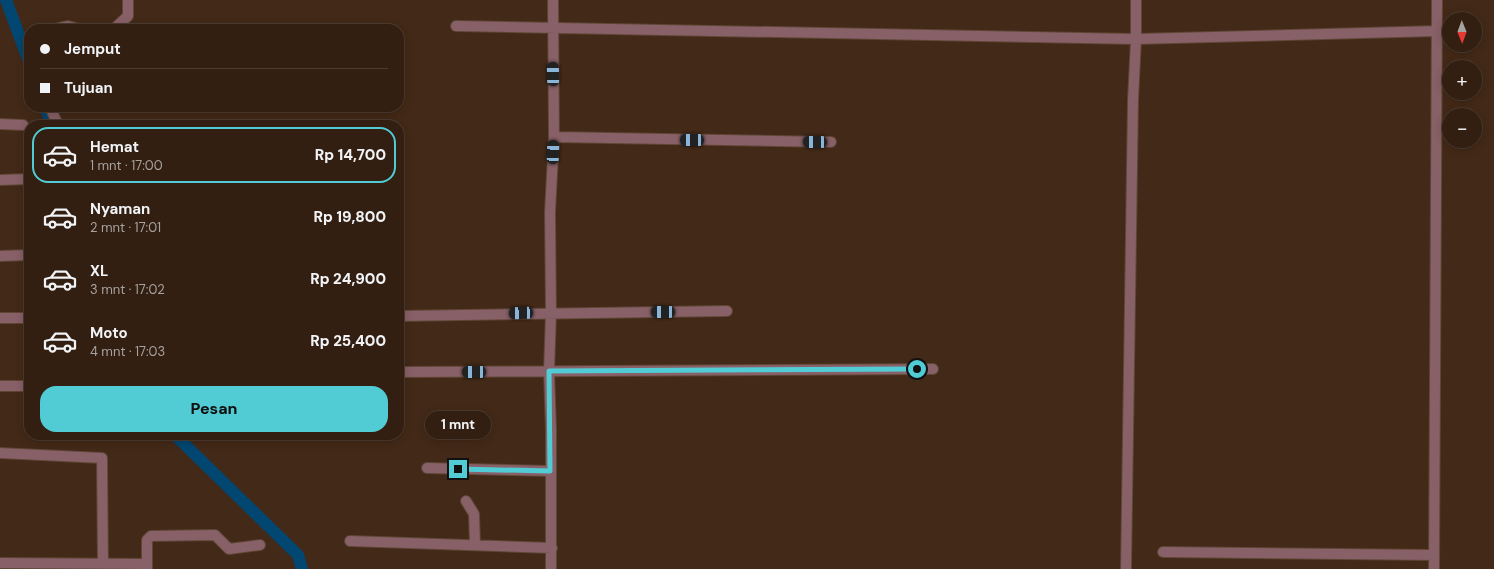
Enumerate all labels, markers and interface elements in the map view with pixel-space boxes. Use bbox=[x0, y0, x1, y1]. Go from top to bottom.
north arrow bbox=[1442, 12, 1482, 52]
map controls bbox=[1442, 12, 1482, 148]
text: Jemput bbox=[64, 39, 121, 59]
button: + bbox=[1442, 60, 1482, 100]
car bbox=[547, 62, 559, 86]
text: Tujuan bbox=[64, 78, 113, 98]
button: − bbox=[1442, 108, 1482, 148]
car bbox=[680, 134, 704, 146]
car bbox=[803, 136, 827, 148]
icon: car bbox=[42, 137, 78, 173]
text: Hemat bbox=[90, 137, 139, 157]
car bbox=[547, 140, 559, 164]
text: Rp 14,700 bbox=[315, 145, 386, 165]
text: 1 mnt · 17:00 bbox=[90, 157, 163, 174]
icon: car bbox=[42, 199, 78, 235]
text: Nyaman bbox=[90, 199, 150, 219]
text: Rp 19,800 bbox=[314, 207, 386, 227]
text: 2 mnt · 17:01 bbox=[90, 219, 161, 236]
icon: car bbox=[42, 261, 78, 297]
text: XL bbox=[90, 261, 108, 281]
text: Rp 24,900 bbox=[310, 269, 386, 289]
text: 3 mnt · 17:02 bbox=[90, 281, 165, 298]
car bbox=[651, 306, 675, 318]
car bbox=[509, 307, 533, 319]
icon: car bbox=[42, 323, 78, 359]
text: Moto bbox=[90, 323, 128, 343]
text: Rp 25,400 bbox=[310, 331, 386, 351]
text: 4 mnt · 17:03 bbox=[90, 343, 165, 360]
route start bbox=[908, 360, 926, 378]
car bbox=[462, 366, 486, 378]
button: Pesan bbox=[40, 386, 388, 432]
callout: 1 mnt bbox=[425, 411, 491, 439]
text: 1 mnt bbox=[441, 416, 475, 433]
route end bbox=[449, 460, 467, 478]

